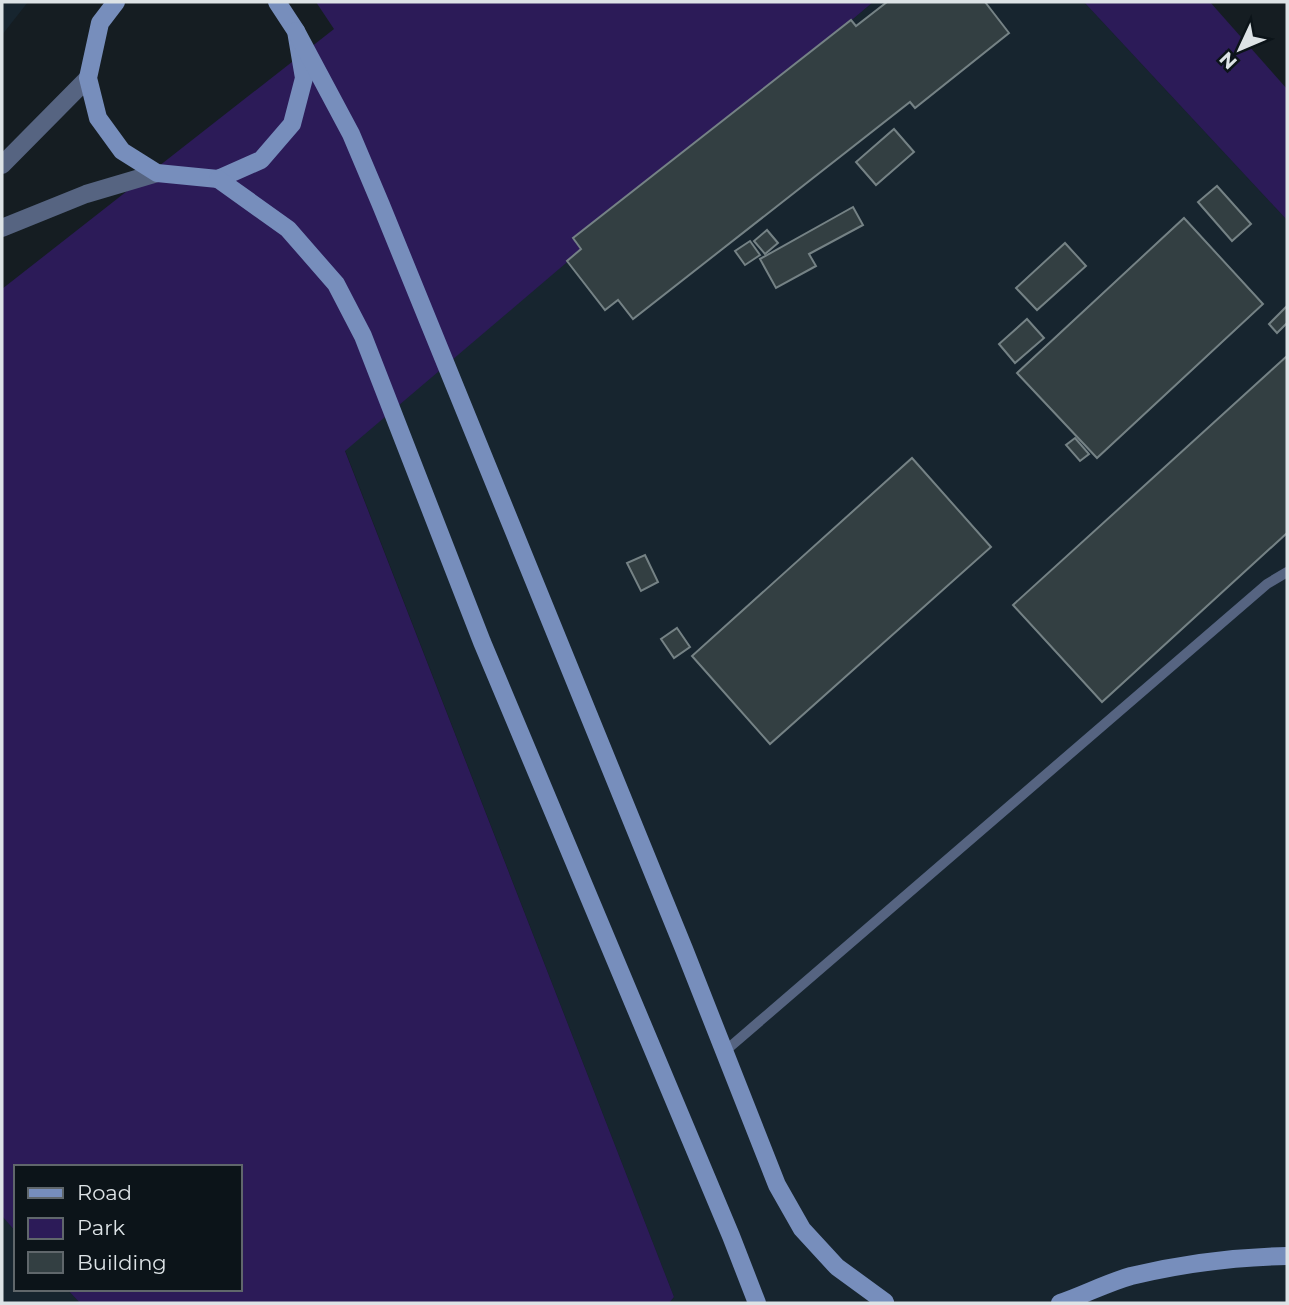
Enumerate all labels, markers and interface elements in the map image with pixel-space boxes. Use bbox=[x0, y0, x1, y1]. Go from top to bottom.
north arrow bbox=[1205, 14, 1275, 84]
text: N bbox=[1215, 47, 1242, 74]
legend bbox=[14, 1165, 242, 1291]
text: Road bbox=[77, 1180, 132, 1205]
text: Park bbox=[77, 1215, 125, 1240]
text: Building bbox=[77, 1250, 167, 1275]

